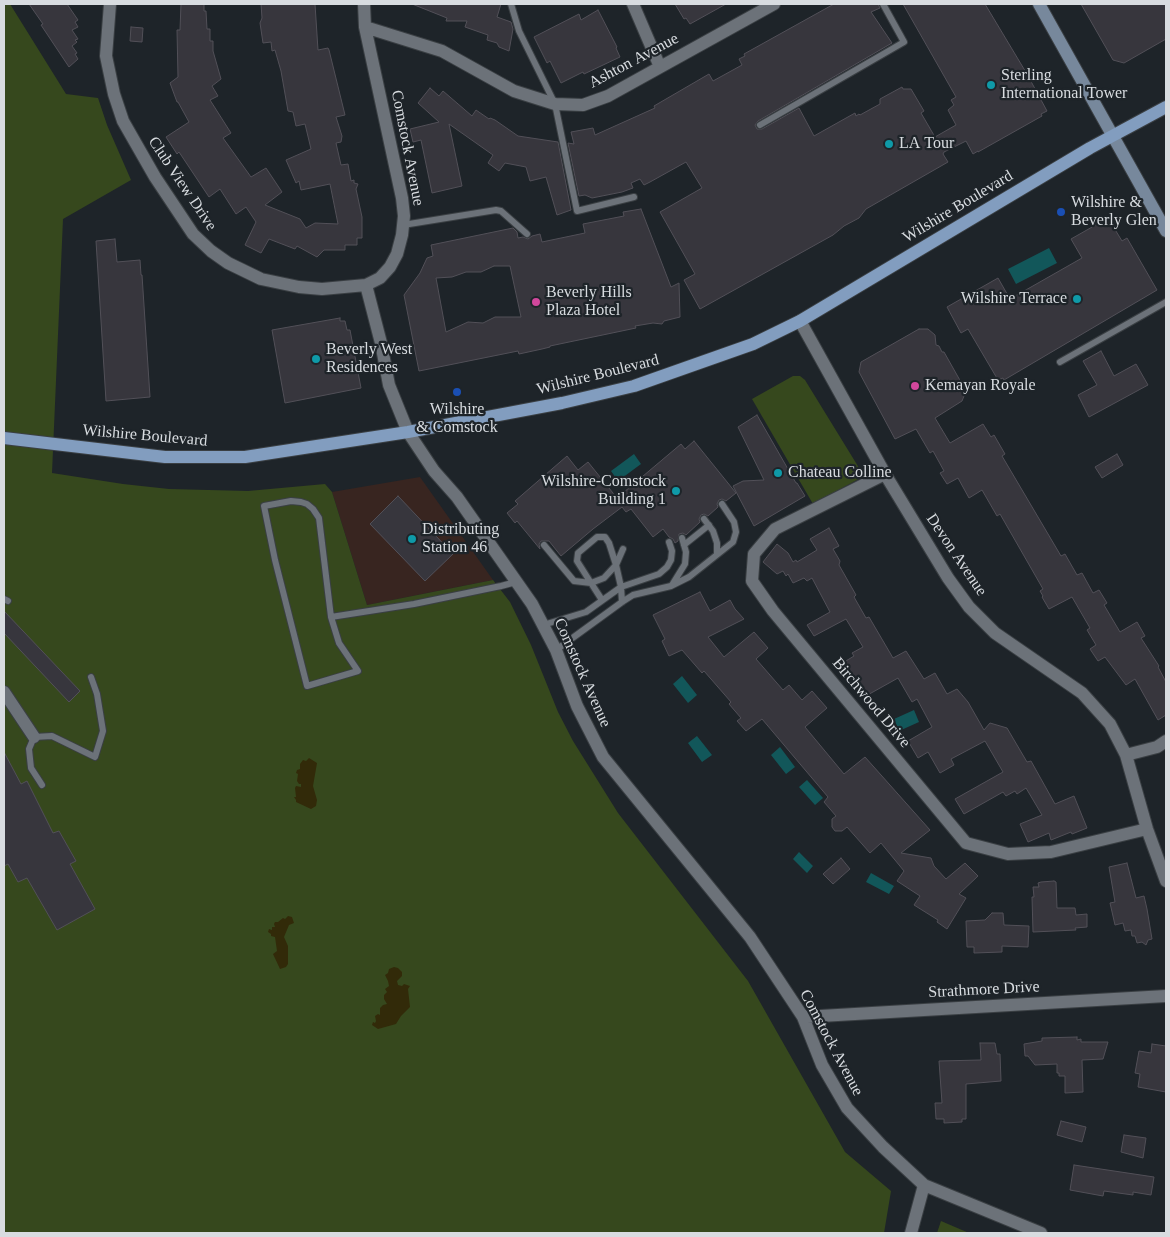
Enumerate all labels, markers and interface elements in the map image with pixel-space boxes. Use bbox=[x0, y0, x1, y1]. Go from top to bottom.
street label: Ashton Avenue bbox=[586, 29, 682, 93]
place label: Sterling International Tower bbox=[1001, 66, 1127, 104]
marker: Sterling International Tower bbox=[985, 79, 997, 91]
street label: Comstock Avenue bbox=[386, 89, 428, 207]
street label: Club View Drive bbox=[143, 133, 221, 235]
place label: LA Tour bbox=[899, 134, 954, 154]
marker: LA Tour bbox=[883, 138, 895, 150]
street label: Wilshire Boulevard bbox=[899, 167, 1017, 247]
place label: Wilshire & Beverly Glen bbox=[1071, 193, 1157, 231]
marker: Wilshire & Beverly Glen bbox=[1055, 206, 1067, 218]
place label: Beverly Hills Plaza Hotel bbox=[546, 283, 632, 321]
place label: Wilshire Terrace bbox=[961, 289, 1067, 309]
marker: Wilshire Terrace bbox=[1071, 293, 1083, 305]
marker: Beverly Hills Plaza Hotel bbox=[530, 296, 542, 308]
place label: Beverly West Residences bbox=[326, 340, 412, 378]
street label: Wilshire Boulevard bbox=[535, 351, 661, 399]
marker: Beverly West Residences bbox=[310, 353, 322, 365]
place label: Kemayan Royale bbox=[925, 376, 1036, 396]
marker: Kemayan Royale bbox=[909, 380, 921, 392]
marker: Wilshire & Comstock bbox=[451, 386, 463, 398]
place label: Wilshire & Comstock bbox=[416, 400, 498, 438]
street label: Wilshire Boulevard bbox=[82, 421, 208, 451]
place label: Chateau Colline bbox=[788, 463, 892, 483]
marker: Chateau Colline bbox=[772, 467, 784, 479]
place label: Wilshire-Comstock Building 1 bbox=[541, 472, 666, 510]
marker: Wilshire-Comstock Building 1 bbox=[670, 485, 682, 497]
street label: Devon Avenue bbox=[921, 510, 991, 600]
place label: Distributing Station 46 bbox=[422, 520, 499, 558]
marker: Distributing Station 46 bbox=[406, 533, 418, 545]
street label: Comstock Avenue bbox=[549, 615, 615, 731]
street label: Birchwood Drive bbox=[828, 654, 914, 752]
street label: Strathmore Drive bbox=[928, 977, 1040, 1003]
street label: Comstock Avenue bbox=[795, 987, 867, 1099]

